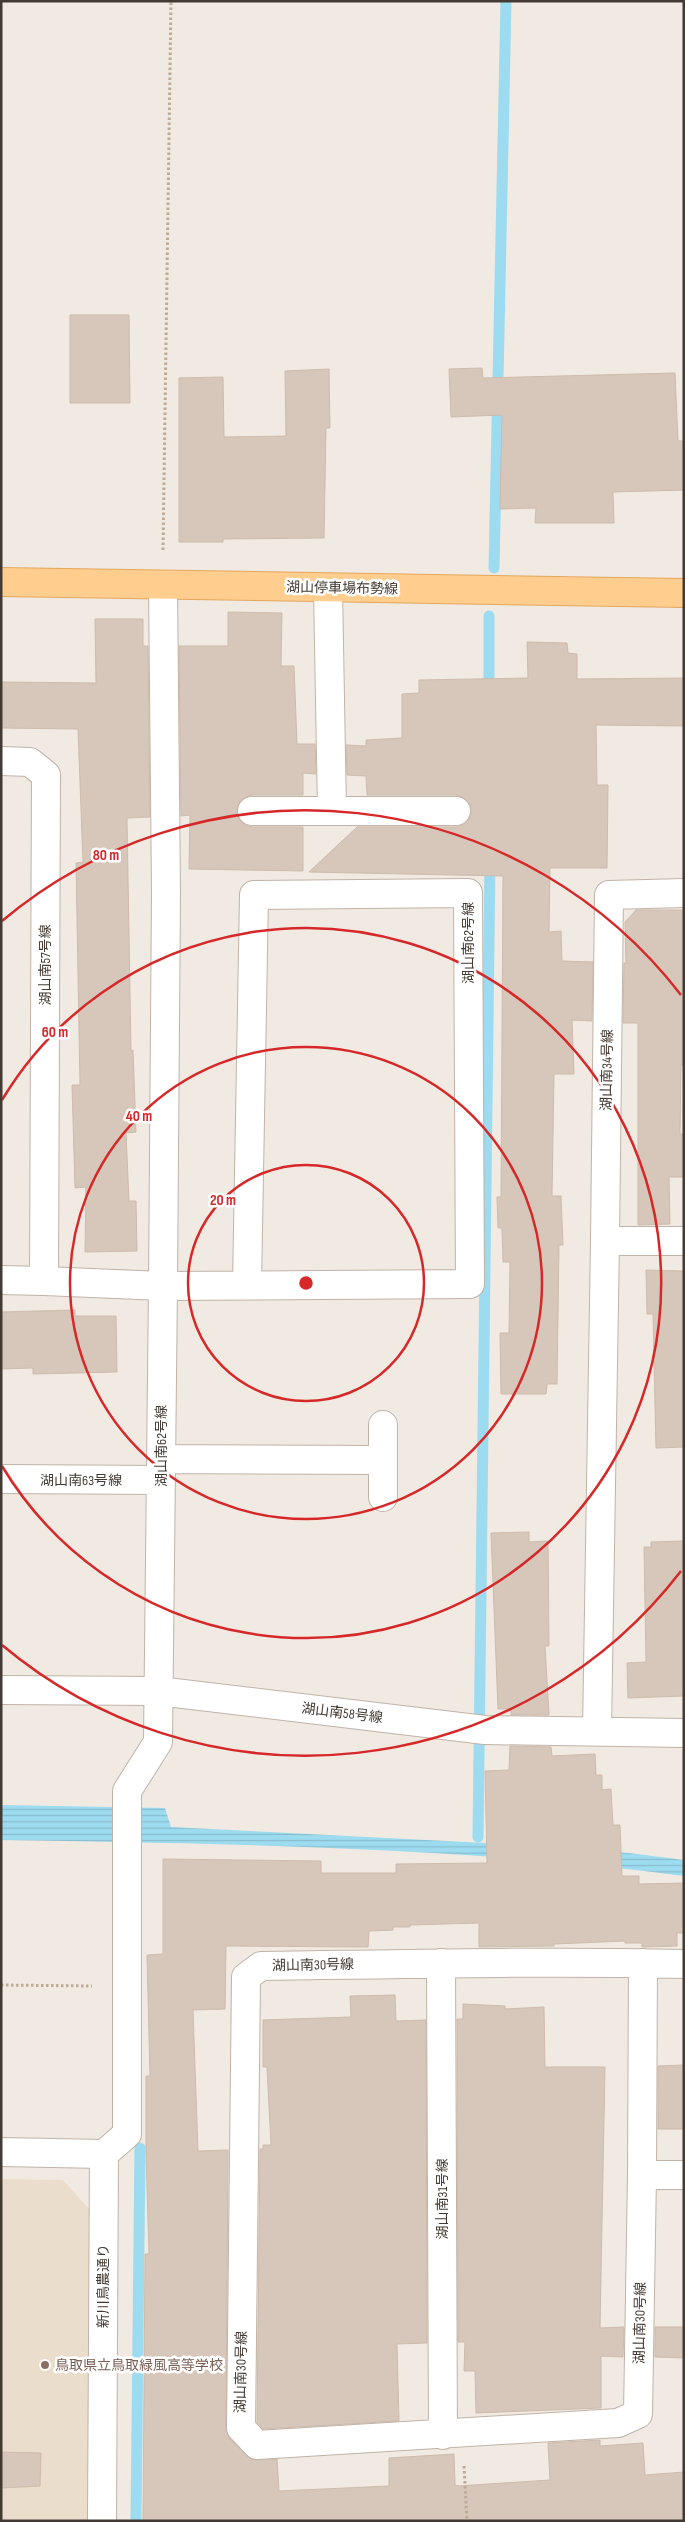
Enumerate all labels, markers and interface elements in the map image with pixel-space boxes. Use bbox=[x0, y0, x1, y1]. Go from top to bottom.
street label: 湖山停車場布勢線 bbox=[286, 579, 398, 597]
text: 80 m bbox=[93, 846, 119, 865]
street label: 湖山南62号線 bbox=[460, 902, 477, 984]
street label: 湖山南57号線 bbox=[37, 924, 54, 1006]
text: 60 m bbox=[42, 1023, 68, 1042]
street label: 湖山南34号線 bbox=[598, 1029, 616, 1111]
text: 40 m bbox=[126, 1107, 152, 1126]
text: 20 m bbox=[210, 1191, 236, 1210]
centre of rings bbox=[297, 1274, 315, 1292]
street label: 湖山南62号線 bbox=[153, 1405, 170, 1487]
street label: 湖山南63号線 bbox=[40, 1472, 122, 1489]
street label: 湖山南58号線 bbox=[300, 1700, 384, 1726]
street label: 湖山南30号線 bbox=[272, 1956, 354, 1974]
street label: 湖山南31号線 bbox=[434, 2159, 451, 2239]
street label: 新川鳥農通り bbox=[95, 2244, 112, 2328]
street label: 湖山南30号線 bbox=[631, 2282, 649, 2364]
street label: 湖山南30号線 bbox=[232, 2331, 250, 2413]
place label: 鳥取県立鳥取緑風高等学校 bbox=[55, 2357, 223, 2374]
marker: 鳥取県立鳥取緑風高等学校 bbox=[39, 2359, 51, 2371]

